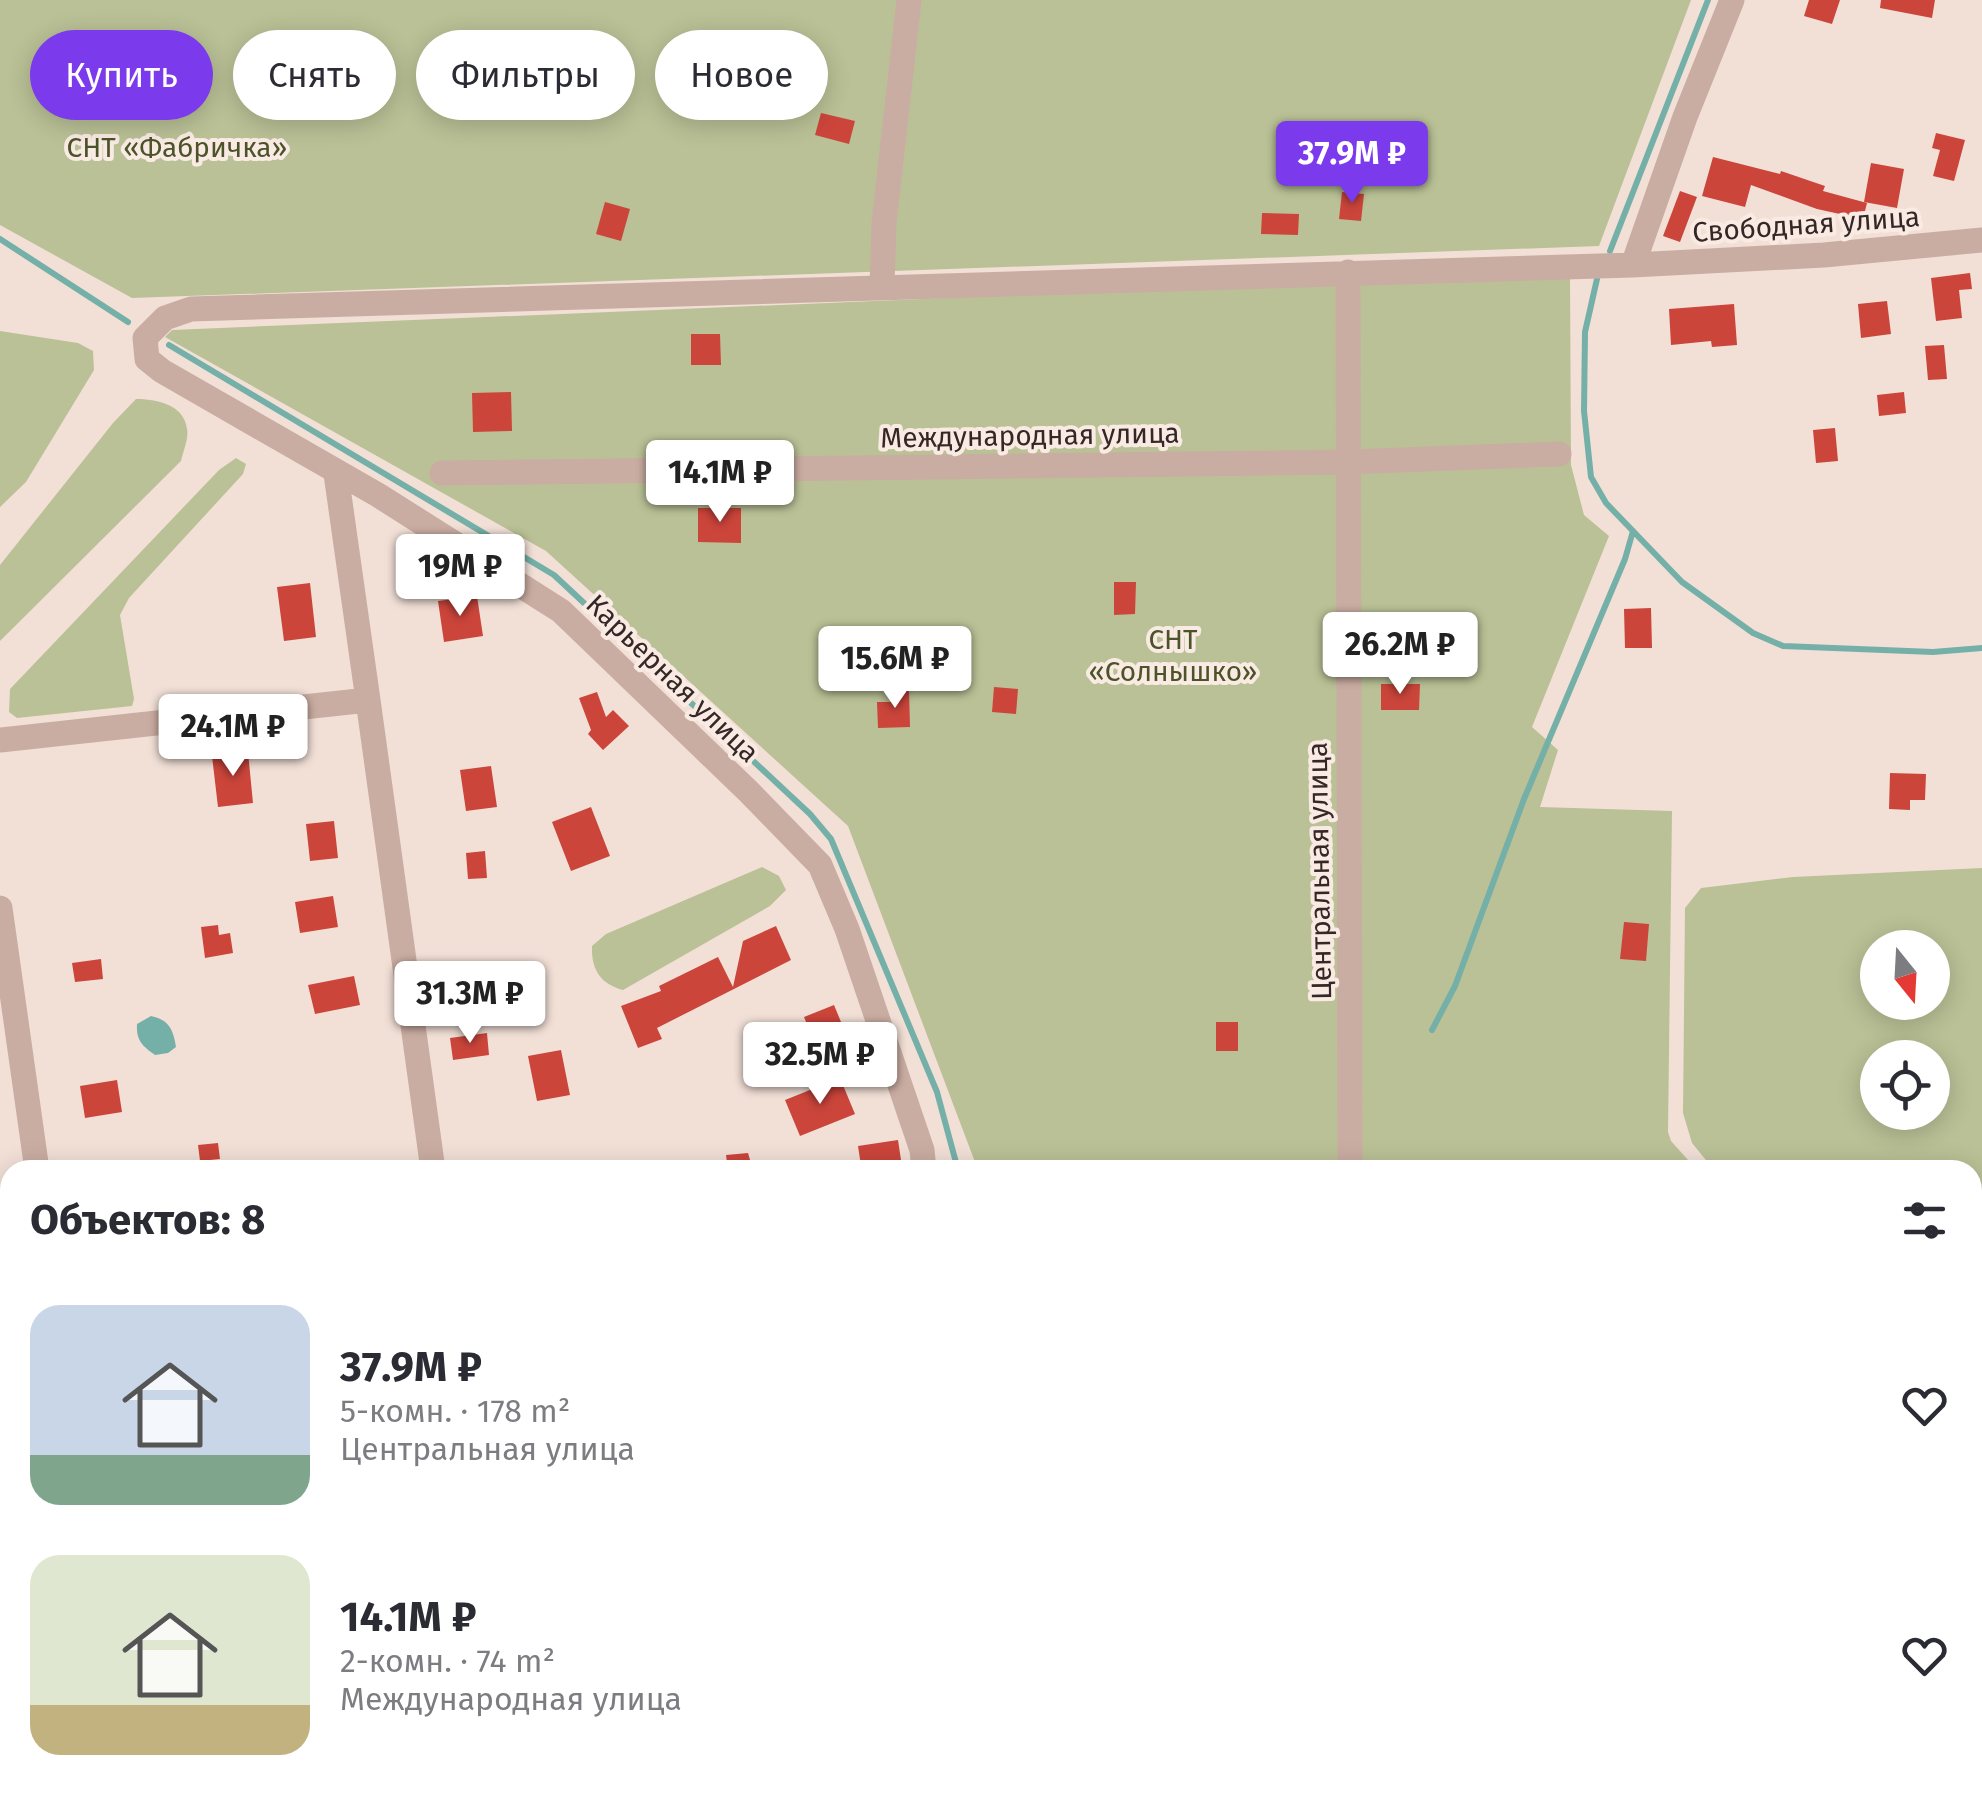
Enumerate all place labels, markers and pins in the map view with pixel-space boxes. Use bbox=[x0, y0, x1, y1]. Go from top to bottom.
pin: 37.9M ₽ bbox=[1260, 121, 1444, 206]
pin: 14.1M ₽ bbox=[628, 440, 812, 525]
pin: 19M ₽ bbox=[390, 534, 530, 619]
pin: 26.2M ₽ bbox=[1308, 612, 1492, 697]
pin: 15.6M ₽ bbox=[803, 626, 987, 711]
pin: 24.1M ₽ bbox=[141, 694, 325, 779]
pin: 31.3M ₽ bbox=[378, 961, 562, 1046]
pin: 32.5M ₽ bbox=[728, 1022, 912, 1107]

